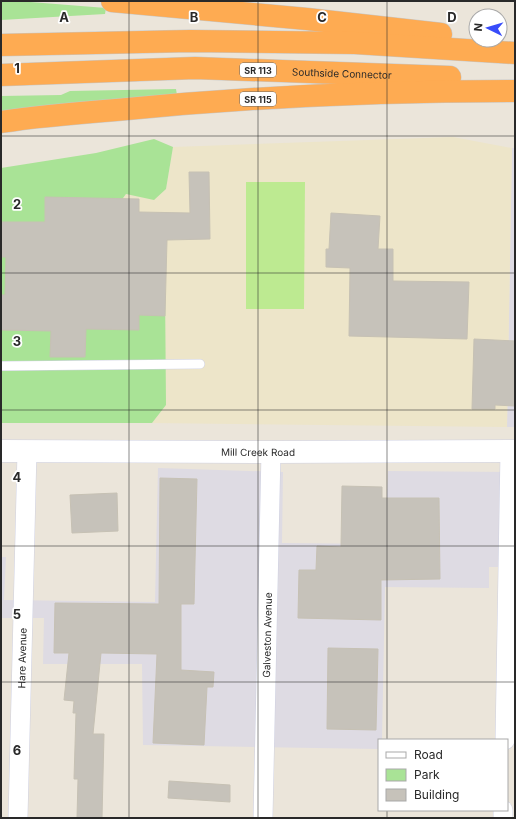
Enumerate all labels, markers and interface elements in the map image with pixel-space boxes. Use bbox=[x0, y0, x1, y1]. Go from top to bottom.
north arrow bbox=[468, 8, 508, 48]
text: A bbox=[59, 9, 69, 25]
text: B bbox=[190, 9, 199, 25]
text: C bbox=[317, 9, 327, 25]
text: D bbox=[447, 9, 457, 25]
text: N bbox=[471, 22, 485, 32]
text: 1 bbox=[14, 60, 20, 76]
road number: SR 113 bbox=[240, 63, 276, 77]
street label: Southside Connector bbox=[292, 65, 392, 81]
road number: SR 115 bbox=[240, 92, 276, 106]
text: 2 bbox=[13, 196, 21, 212]
text: 3 bbox=[13, 333, 21, 349]
street label: Mill Creek Road bbox=[221, 446, 295, 458]
text: 4 bbox=[13, 469, 22, 485]
street label: Galveston Avenue bbox=[260, 592, 274, 678]
text: 5 bbox=[13, 606, 21, 622]
street label: Hare Avenue bbox=[15, 627, 29, 688]
legend bbox=[378, 739, 508, 811]
text: 6 bbox=[13, 742, 21, 758]
text: Road bbox=[414, 747, 443, 762]
text: Park bbox=[414, 767, 440, 782]
text: Building bbox=[414, 787, 459, 802]

